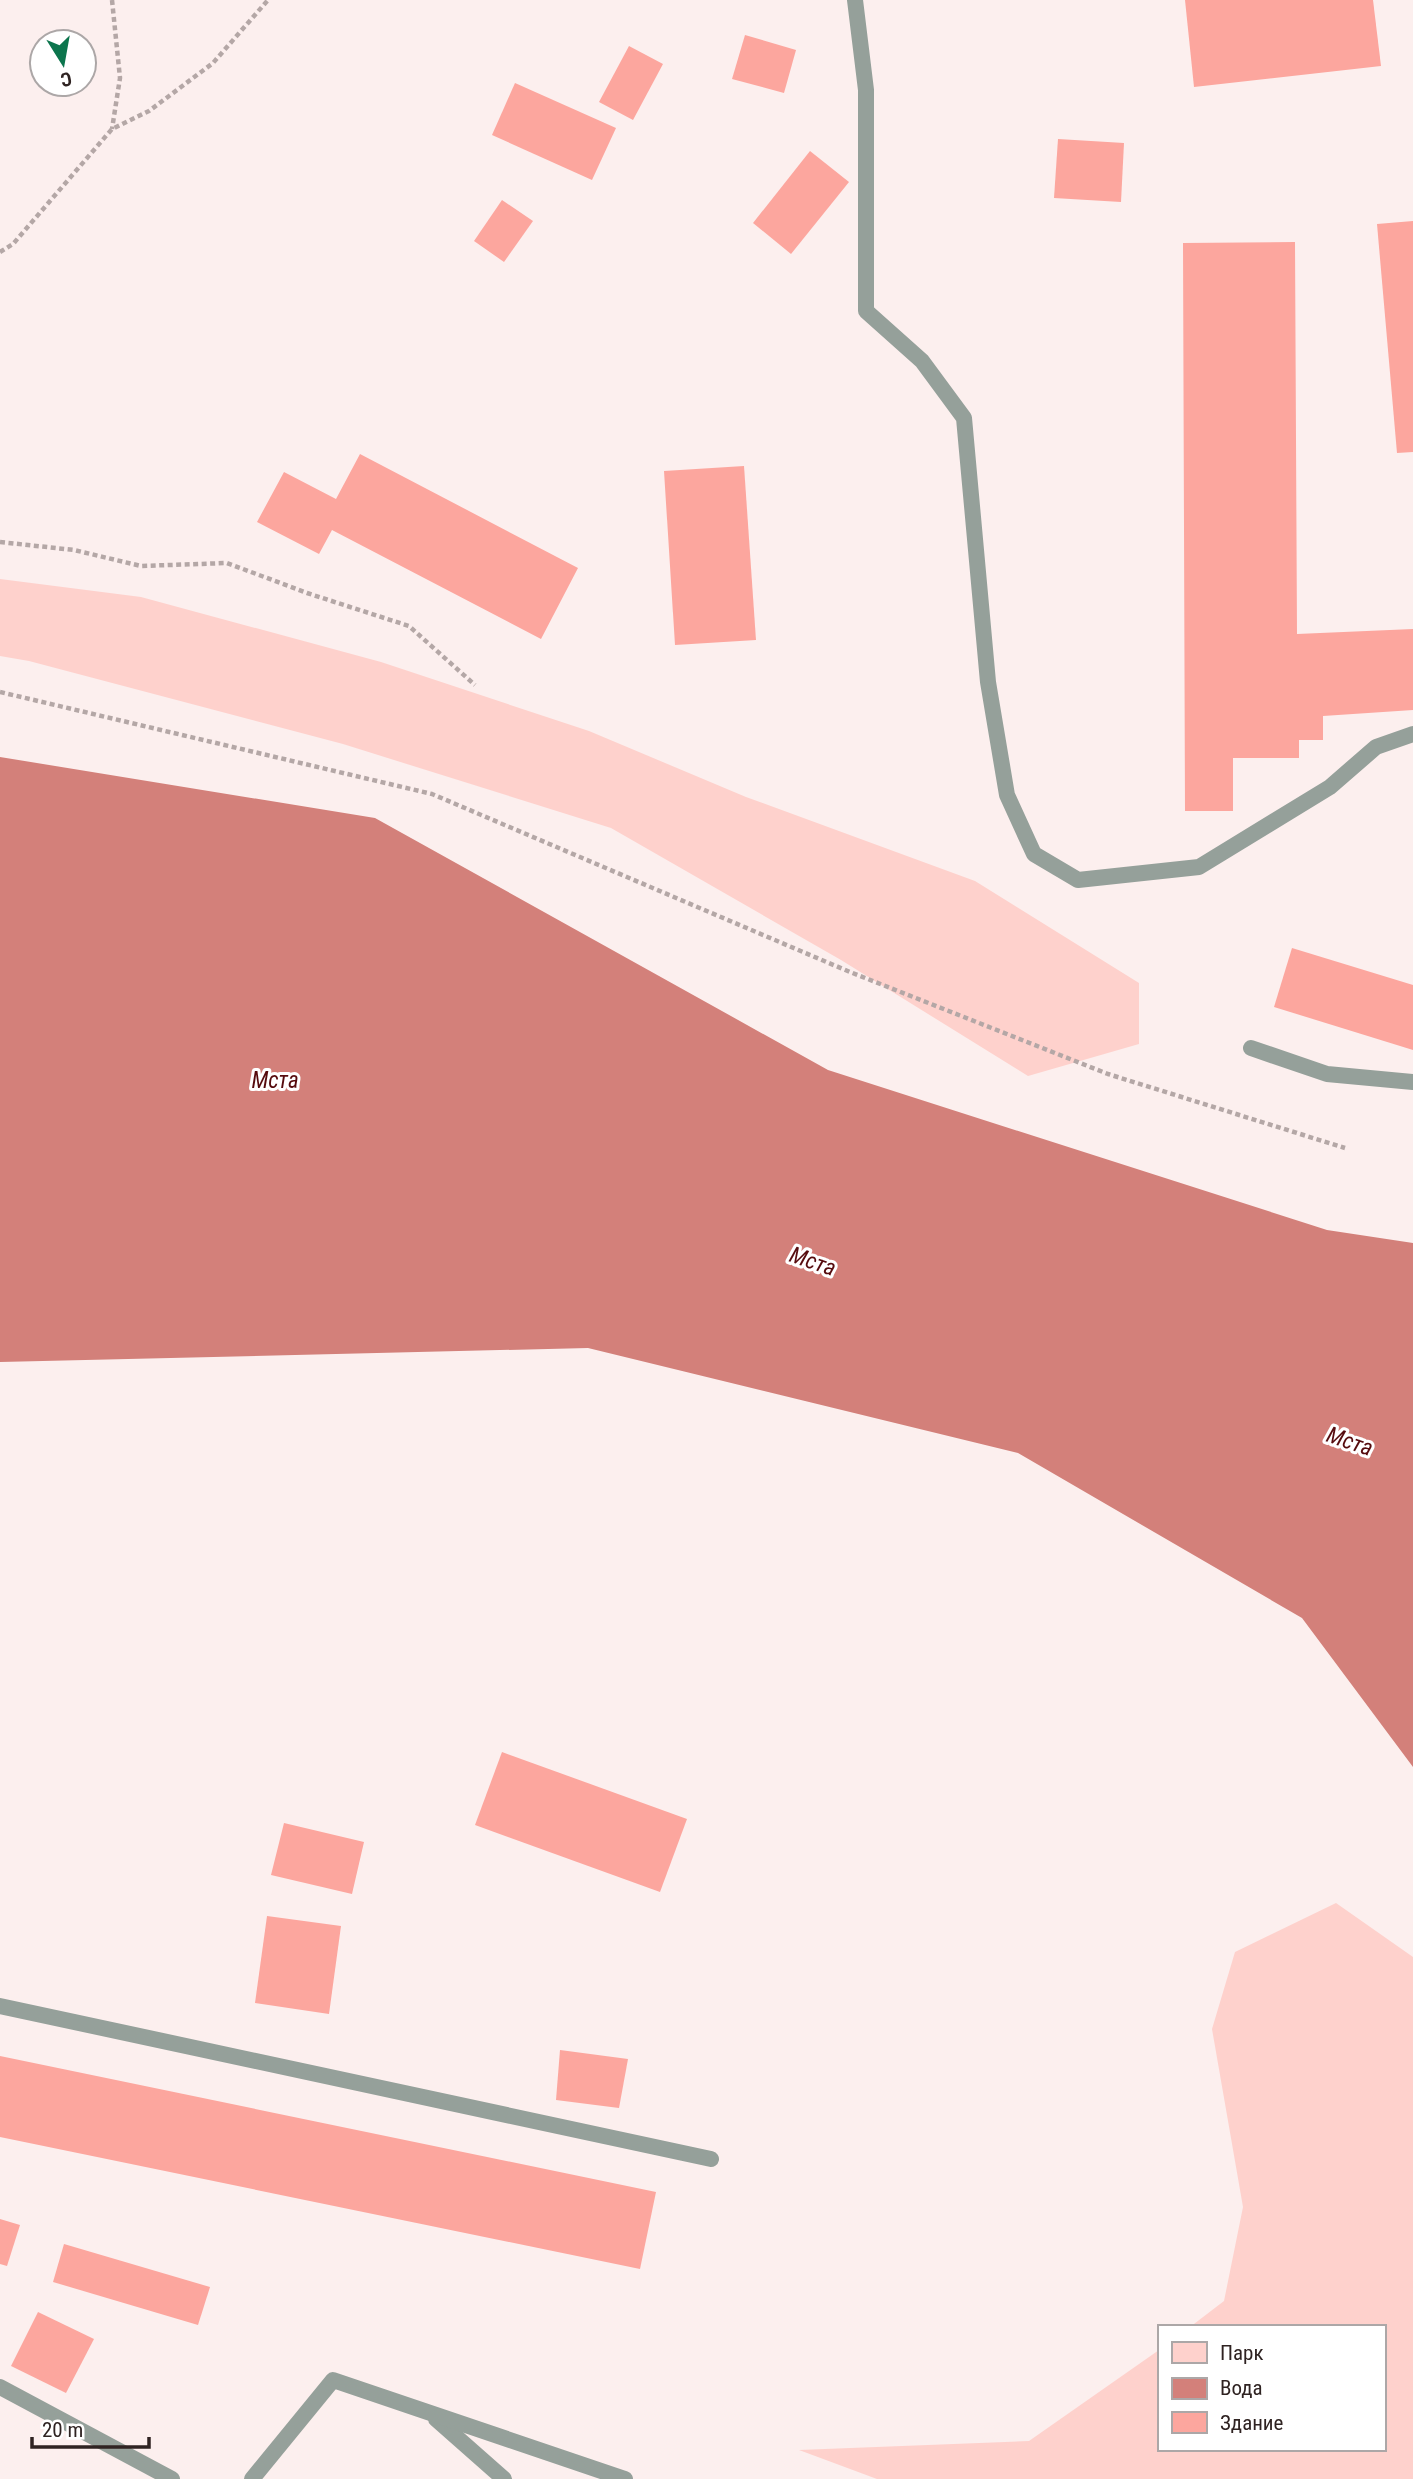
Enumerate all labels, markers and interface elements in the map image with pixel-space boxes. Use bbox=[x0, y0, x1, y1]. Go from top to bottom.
north arrow bbox=[28, 28, 98, 98]
text: С bbox=[58, 67, 74, 92]
water label: Мста bbox=[251, 1067, 299, 1094]
water label: Мста bbox=[786, 1241, 840, 1282]
water label: Мста bbox=[1323, 1421, 1377, 1462]
legend bbox=[1158, 2325, 1385, 2451]
text: Парк bbox=[1220, 2341, 1264, 2365]
text: Вода bbox=[1220, 2376, 1263, 2400]
scale bar bbox=[32, 2406, 149, 2450]
text: Здание bbox=[1220, 2411, 1284, 2435]
text: 20 m bbox=[42, 2418, 83, 2442]

